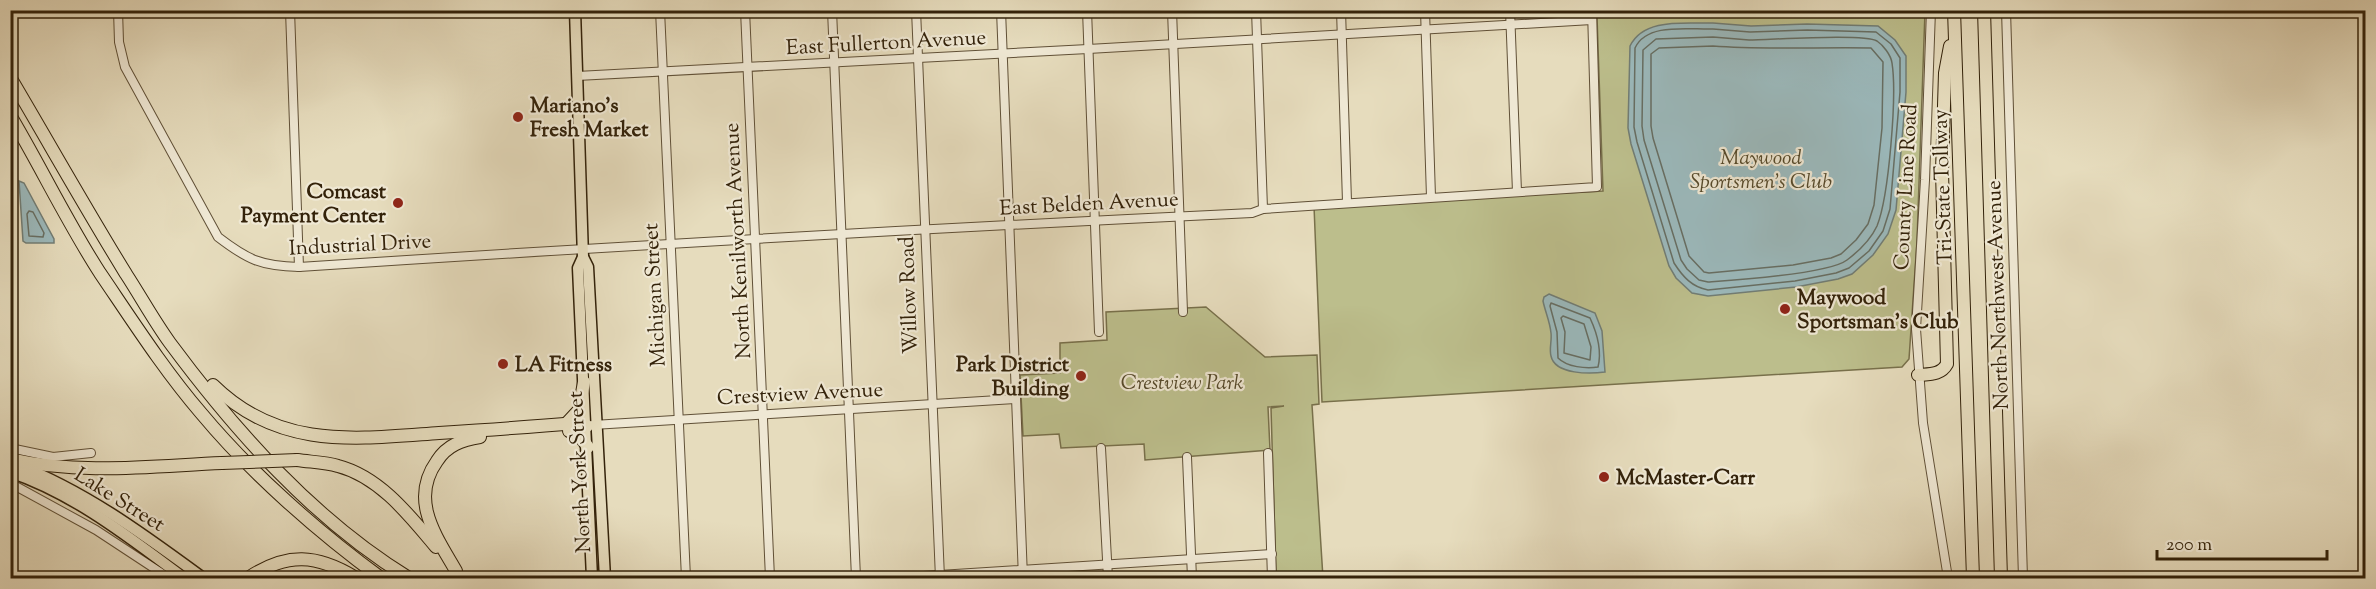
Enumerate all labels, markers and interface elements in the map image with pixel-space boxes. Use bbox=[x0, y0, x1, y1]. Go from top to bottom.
street label: East Fullerton Avenue bbox=[785, 24, 987, 64]
place label: Mariano's Fresh Market bbox=[530, 92, 649, 146]
street label: County Line Road bbox=[1888, 103, 1926, 271]
street label: Tri-State Tollway bbox=[1926, 108, 1962, 265]
marker: Mariano's Fresh Market bbox=[511, 110, 525, 124]
street label: North Kenilworth Avenue bbox=[718, 122, 760, 360]
park label: Maywood Sportsmen's Club bbox=[1690, 144, 1832, 198]
place label: Comcast Payment Center bbox=[241, 178, 387, 232]
street label: North Northwest Avenue bbox=[1980, 180, 2018, 410]
street label: East Belden Avenue bbox=[999, 185, 1179, 225]
marker: Comcast Payment Center bbox=[391, 196, 405, 210]
street label: Michigan Street bbox=[637, 222, 675, 367]
street label: Industrial Drive bbox=[288, 227, 432, 265]
street label: Willow Road bbox=[893, 235, 927, 354]
place label: Maywood Sportsman's Club bbox=[1797, 284, 1959, 338]
marker: Maywood Sportsman's Club bbox=[1778, 302, 1792, 316]
place label: LA Fitness bbox=[515, 351, 612, 381]
place label: Park District Building bbox=[956, 351, 1070, 405]
marker: LA Fitness bbox=[496, 357, 510, 371]
marker: Park District Building bbox=[1074, 369, 1088, 383]
park label: Crestview Park bbox=[1121, 369, 1244, 399]
street label: Crestview Avenue bbox=[716, 376, 884, 414]
street label: North York Street bbox=[562, 390, 600, 554]
street label: Lake Street bbox=[68, 461, 170, 540]
place label: McMaster-Carr bbox=[1616, 464, 1755, 494]
marker: McMaster-Carr bbox=[1597, 470, 1611, 484]
scale bar bbox=[2157, 523, 2326, 561]
text: 200 m bbox=[2166, 533, 2212, 559]

